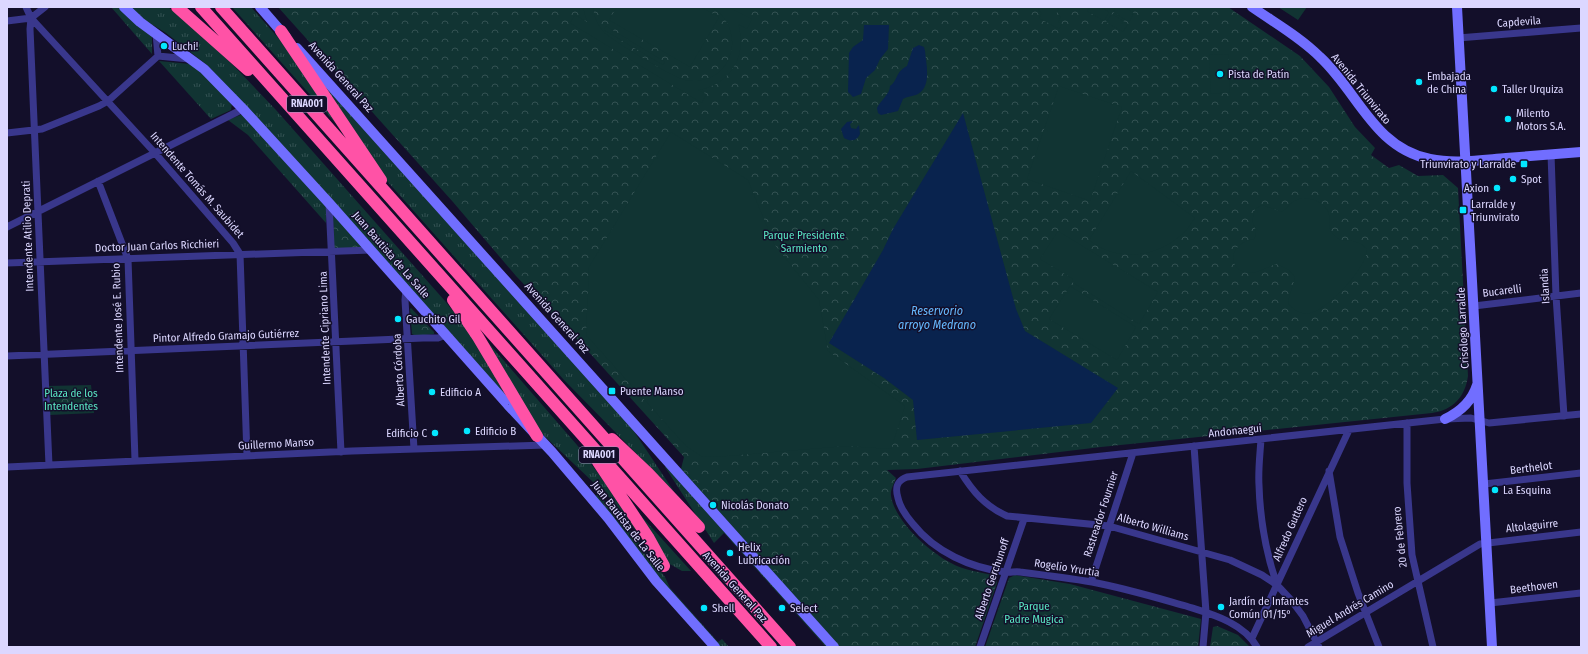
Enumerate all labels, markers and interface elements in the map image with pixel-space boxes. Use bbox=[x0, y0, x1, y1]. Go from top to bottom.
street label: Capdevila bbox=[1497, 14, 1541, 30]
street label: Avenida General Paz bbox=[306, 39, 377, 116]
place label: Luchi! bbox=[172, 40, 198, 53]
marker: Luchi! bbox=[159, 41, 169, 51]
street label: Avenida Triunvirato bbox=[1329, 51, 1394, 127]
place label: Pista de Patín bbox=[1228, 68, 1289, 81]
marker: Pista de Patín bbox=[1215, 69, 1225, 79]
place label: Embajada de China bbox=[1427, 70, 1471, 96]
marker: Embajada de China bbox=[1414, 77, 1424, 87]
place label: Taller Urquiza bbox=[1502, 83, 1563, 96]
marker: Taller Urquiza bbox=[1489, 84, 1499, 94]
road number: RNA001 bbox=[287, 96, 327, 112]
place label: Milento Motors S.A. bbox=[1516, 107, 1566, 133]
marker: Milento Motors S.A. bbox=[1503, 114, 1513, 124]
street label: Intendente Tomás M. Saubidet bbox=[147, 129, 247, 241]
place label: Triunvirato y Larralde bbox=[1420, 158, 1516, 171]
marker: Triunvirato y Larralde bbox=[1519, 159, 1529, 169]
place label: Spot bbox=[1521, 173, 1542, 186]
marker: Spot bbox=[1508, 174, 1518, 184]
street label: Intendente Atilio Deprati bbox=[20, 180, 36, 292]
place label: Axion bbox=[1464, 182, 1489, 195]
marker: Axion bbox=[1492, 183, 1502, 193]
place label: Larralde y Triunvirato bbox=[1471, 198, 1520, 224]
marker: Larralde y Triunvirato bbox=[1458, 205, 1468, 215]
street label: Juan Bautista de La Salle bbox=[350, 209, 432, 301]
park label: Parque Presidente Sarmiento bbox=[763, 229, 845, 255]
street label: Doctor Juan Carlos Ricchieri bbox=[95, 237, 220, 255]
street label: Intendente José E. Rubio bbox=[110, 263, 126, 373]
street label: Islandia bbox=[1538, 268, 1552, 304]
street label: Intendente Cipriano Lima bbox=[317, 271, 333, 385]
street label: Avenida General Paz bbox=[522, 280, 593, 357]
street label: Bucarelli bbox=[1482, 282, 1523, 300]
street label: Crisólogo Larralde bbox=[1454, 287, 1472, 369]
water label: Reservorio arroyo Medrano bbox=[898, 304, 976, 332]
place label: Gauchito Gil bbox=[406, 313, 461, 326]
marker: Gauchito Gil bbox=[393, 314, 403, 324]
street label: Pintor Alfredo Gramajo Gutiérrez bbox=[153, 327, 300, 345]
street label: Alberto Córdoba bbox=[391, 333, 407, 407]
place label: Puente Manso bbox=[620, 385, 684, 398]
place label: Edificio A bbox=[440, 386, 481, 399]
marker: Puente Manso bbox=[607, 386, 617, 396]
park label: Plaza de los Intendentes bbox=[44, 387, 98, 413]
marker: Edificio A bbox=[427, 387, 437, 397]
street label: Andonaegui bbox=[1208, 422, 1262, 440]
place label: Edificio B bbox=[475, 425, 516, 438]
marker: Edificio B bbox=[462, 426, 472, 436]
place label: Edificio C bbox=[386, 427, 427, 440]
marker: Edificio C bbox=[430, 428, 440, 438]
street label: Guillermo Manso bbox=[238, 436, 315, 452]
road number: RNA001 bbox=[579, 447, 619, 463]
street label: Berthelot bbox=[1509, 459, 1553, 477]
street label: Rastreador Fournier bbox=[1081, 469, 1121, 559]
street label: Juan Bautista de La Salle bbox=[589, 478, 667, 574]
place label: La Esquina bbox=[1503, 484, 1551, 497]
marker: La Esquina bbox=[1490, 485, 1500, 495]
street label: Alfredo Guttero bbox=[1270, 495, 1310, 563]
place label: Nicolás Donato bbox=[721, 499, 789, 512]
marker: Nicolás Donato bbox=[708, 500, 718, 510]
street label: 20 de Febrero bbox=[1390, 506, 1410, 568]
street label: Alberto Williams bbox=[1116, 511, 1191, 543]
street label: Altolaguirre bbox=[1505, 517, 1559, 535]
street label: Alberto Gerchunoff bbox=[972, 536, 1012, 622]
place label: Helix Lubricación bbox=[738, 541, 790, 567]
marker: Helix Lubricación bbox=[725, 548, 735, 558]
street label: Avenida General Paz bbox=[700, 549, 771, 626]
street label: Rogelio Yrurtia bbox=[1033, 556, 1101, 580]
street label: Miguel Andrés Camino bbox=[1304, 578, 1396, 640]
street label: Beethoven bbox=[1509, 578, 1559, 596]
place label: Jardín de Infantes Común 01/15° bbox=[1229, 595, 1309, 621]
park label: Parque Padre Mugica bbox=[1004, 600, 1064, 626]
place label: Shell bbox=[712, 602, 735, 615]
place label: Select bbox=[790, 602, 818, 615]
marker: Jardín de Infantes Común 01/15° bbox=[1216, 602, 1226, 612]
marker: Shell bbox=[699, 603, 709, 613]
marker: Select bbox=[777, 603, 787, 613]

